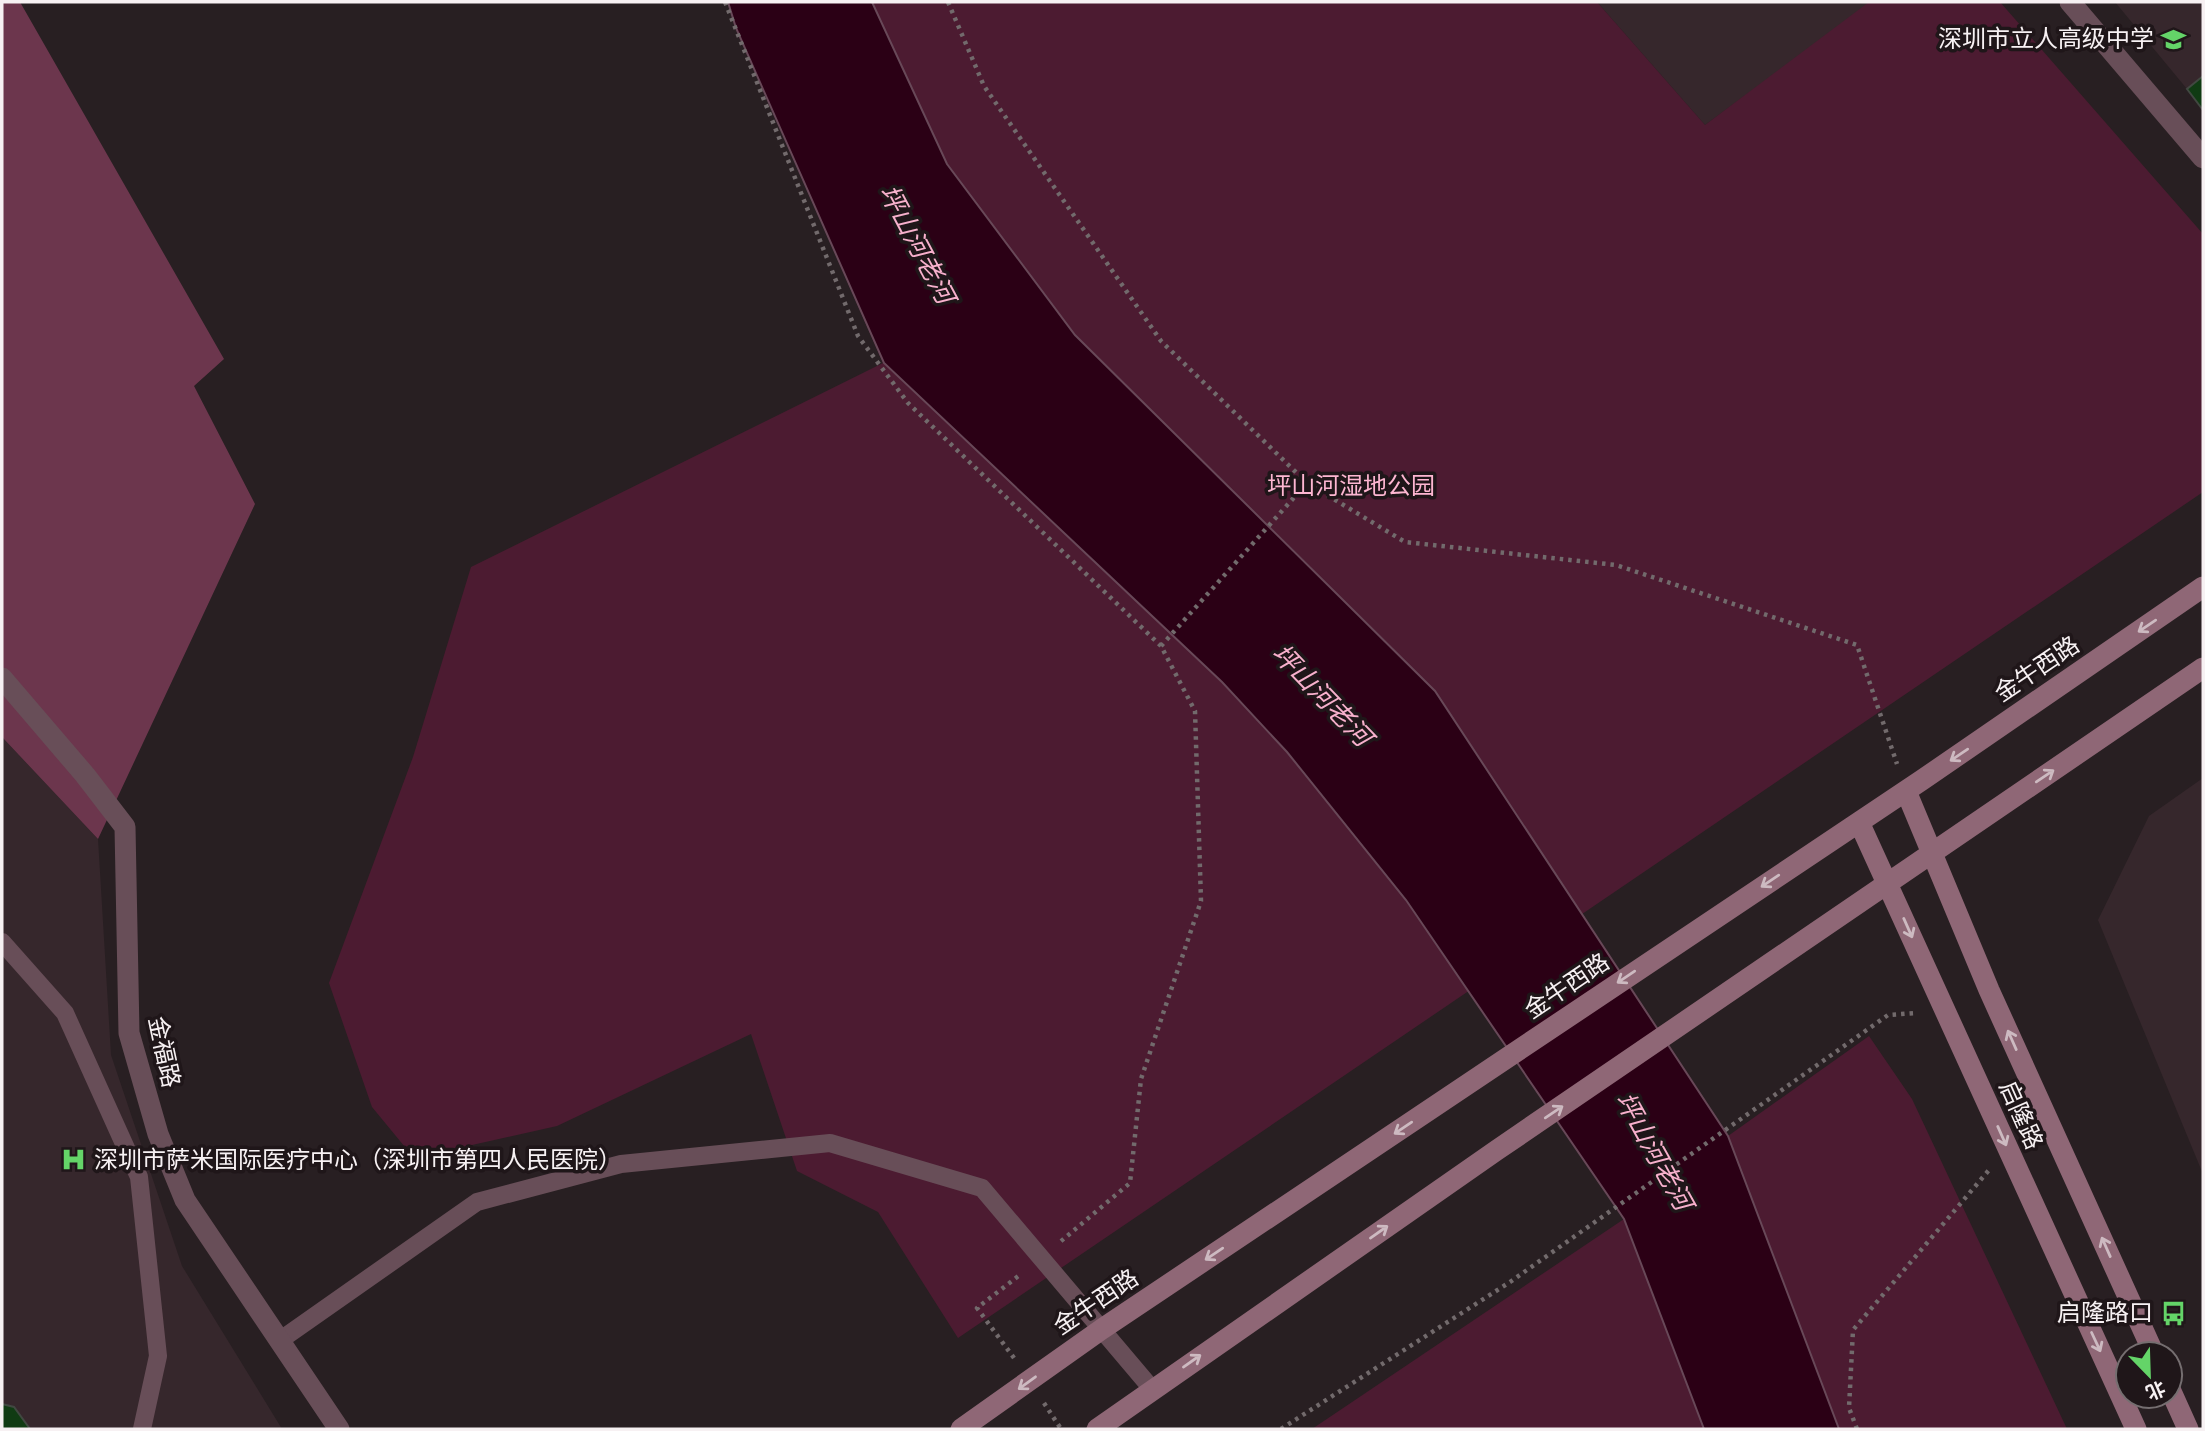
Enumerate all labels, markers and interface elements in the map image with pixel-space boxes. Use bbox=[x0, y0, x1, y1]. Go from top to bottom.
place label: 深圳市立人高级中学 bbox=[1938, 24, 2154, 53]
school or university icon: 深圳市立人高级中学 bbox=[2160, 25, 2188, 53]
water label: 坪山河老河 bbox=[872, 179, 964, 313]
park label: 坪山河湿地公园 bbox=[1267, 471, 1435, 500]
one-way arrow bbox=[2138, 619, 2157, 633]
street label: 金牛西路 bbox=[1989, 630, 2085, 707]
water label: 坪山河老河 bbox=[1265, 637, 1382, 756]
one-way arrow bbox=[1950, 748, 1970, 762]
one-way arrow bbox=[2035, 769, 2054, 783]
one-way arrow bbox=[1761, 873, 1780, 888]
one-way arrow bbox=[1902, 917, 1915, 939]
street label: 金牛西路 bbox=[1519, 947, 1615, 1024]
one-way arrow bbox=[1617, 970, 1636, 984]
street label: 金福路 bbox=[143, 1014, 186, 1090]
one-way arrow bbox=[2005, 1030, 2018, 1051]
street label: 启隆路 bbox=[1994, 1076, 2049, 1154]
water label: 坪山河老河 bbox=[1608, 1086, 1702, 1220]
one-way arrow bbox=[1543, 1105, 1563, 1119]
one-way arrow bbox=[1394, 1121, 1414, 1135]
one-way arrow bbox=[1996, 1124, 2009, 1146]
place label: 深圳市萨米国际医疗中心（深圳市第四人民医院） bbox=[94, 1145, 622, 1174]
hospital icon: 深圳市萨米国际医疗中心（深圳市第四人民医院） bbox=[60, 1146, 88, 1174]
one-way arrow bbox=[1369, 1225, 1388, 1239]
one-way arrow bbox=[2099, 1237, 2112, 1258]
one-way arrow bbox=[1205, 1247, 1224, 1261]
street label: 金牛西路 bbox=[1048, 1263, 1144, 1340]
place label: 启隆路口 bbox=[2057, 1298, 2153, 1327]
bus stop icon: 启隆路口 bbox=[2159, 1299, 2187, 1327]
one-way arrow bbox=[2091, 1332, 2104, 1353]
north arrow bbox=[2114, 1340, 2184, 1410]
one-way arrow bbox=[1182, 1354, 1201, 1369]
one-way arrow bbox=[1018, 1376, 1037, 1390]
text: 北 bbox=[2142, 1376, 2169, 1404]

